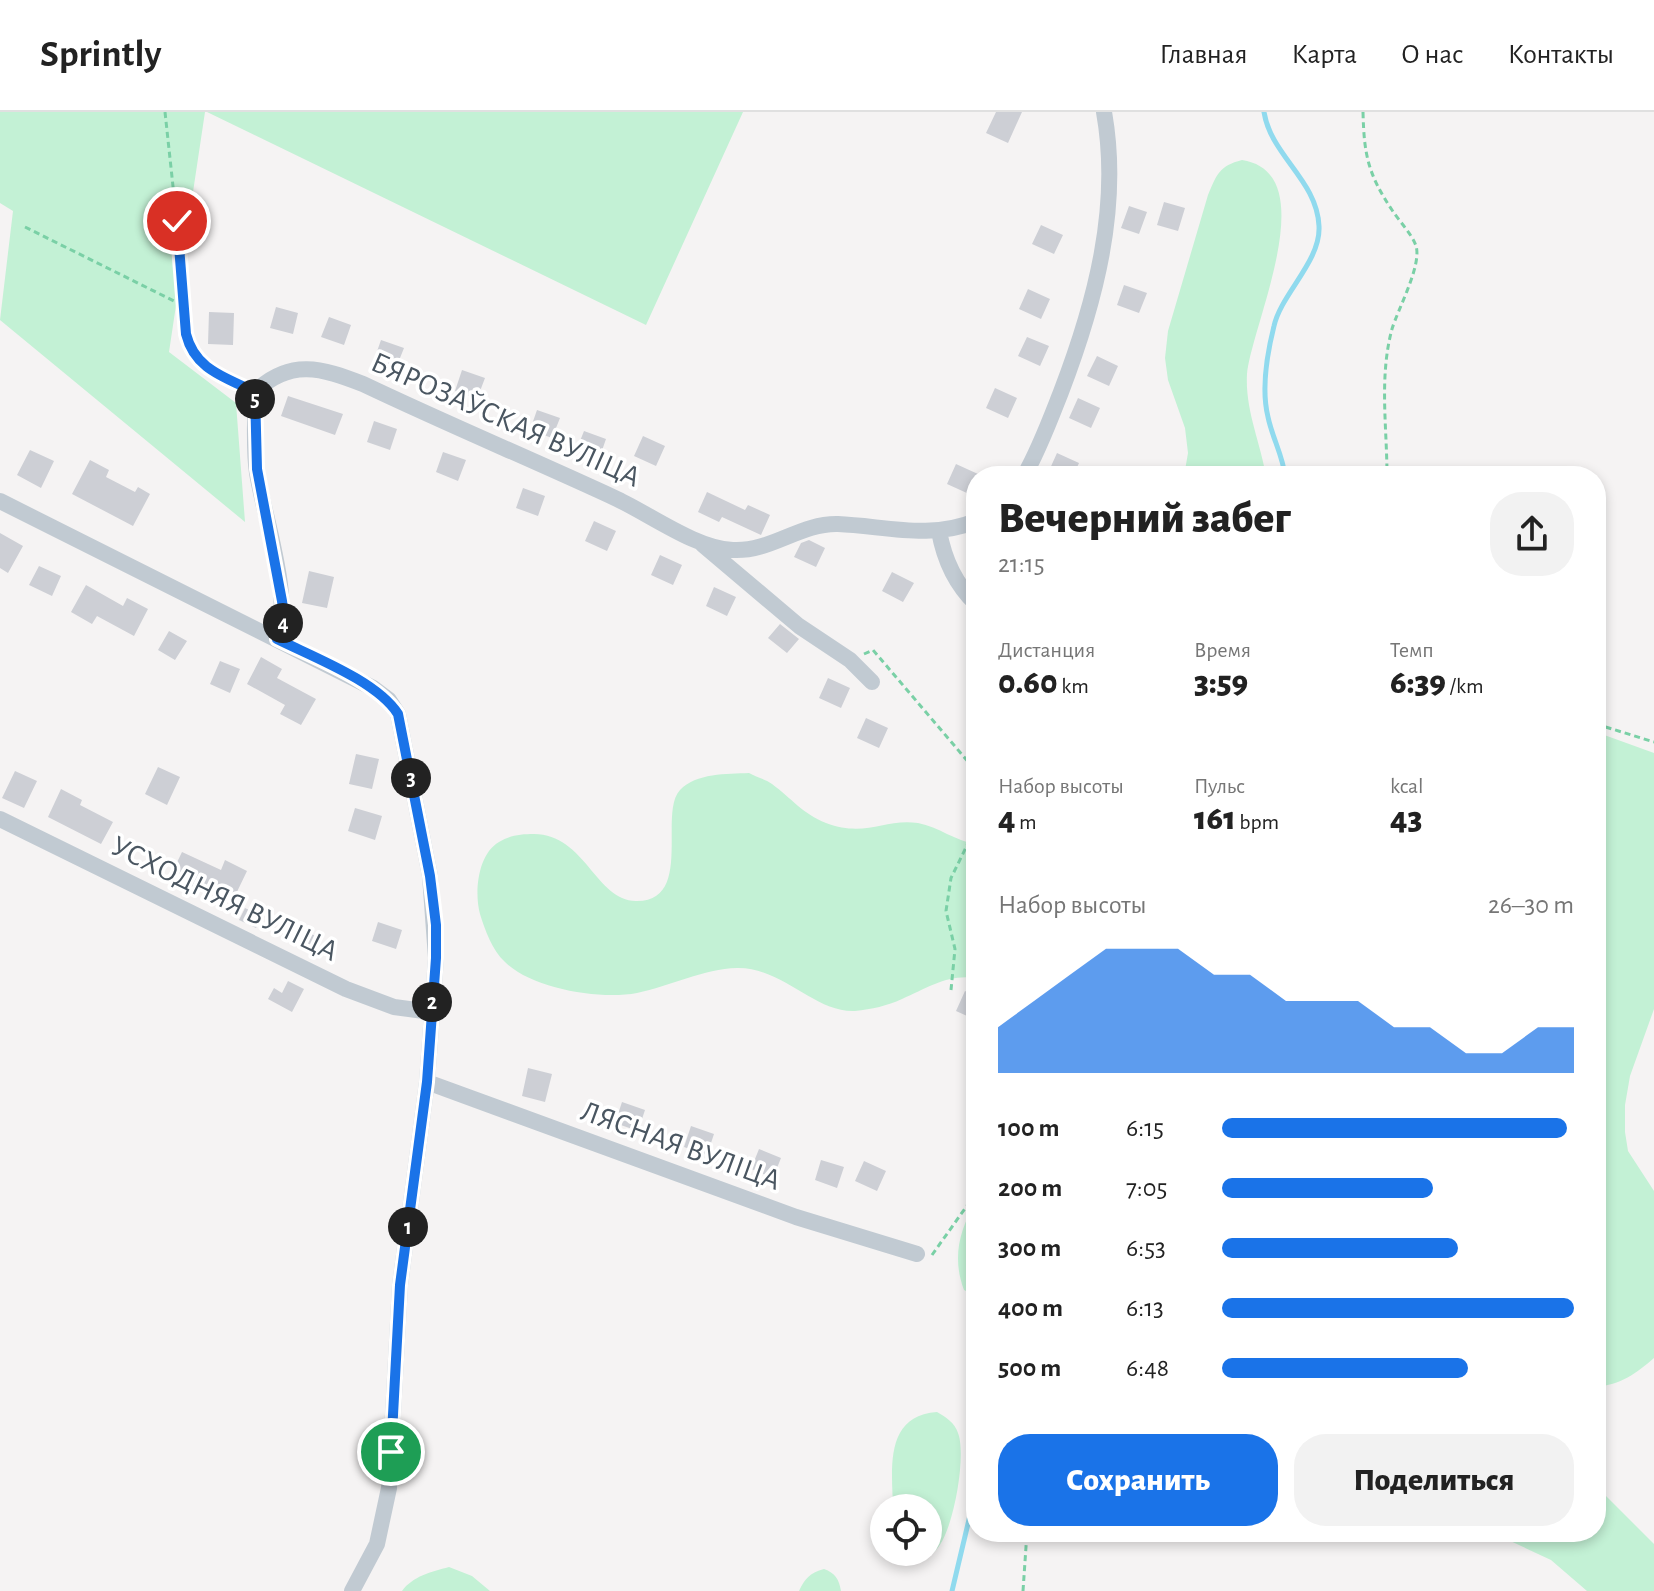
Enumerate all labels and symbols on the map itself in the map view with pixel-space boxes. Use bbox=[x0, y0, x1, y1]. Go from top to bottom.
pin bbox=[143, 187, 211, 255]
street label: БЯРОЗАЎСКАЯ ВУЛІЦА bbox=[367, 347, 645, 493]
pin: 5 bbox=[235, 379, 275, 419]
pin: 4 bbox=[263, 603, 303, 643]
pin: 3 bbox=[391, 758, 431, 798]
street label: УСХОДНЯЯ ВУЛІЦА bbox=[106, 831, 343, 967]
pin: 2 bbox=[412, 982, 452, 1022]
street label: ЛЯСНАЯ ВУЛІЦА bbox=[577, 1096, 784, 1196]
pin: 1 bbox=[388, 1207, 428, 1247]
pin bbox=[357, 1418, 425, 1486]

